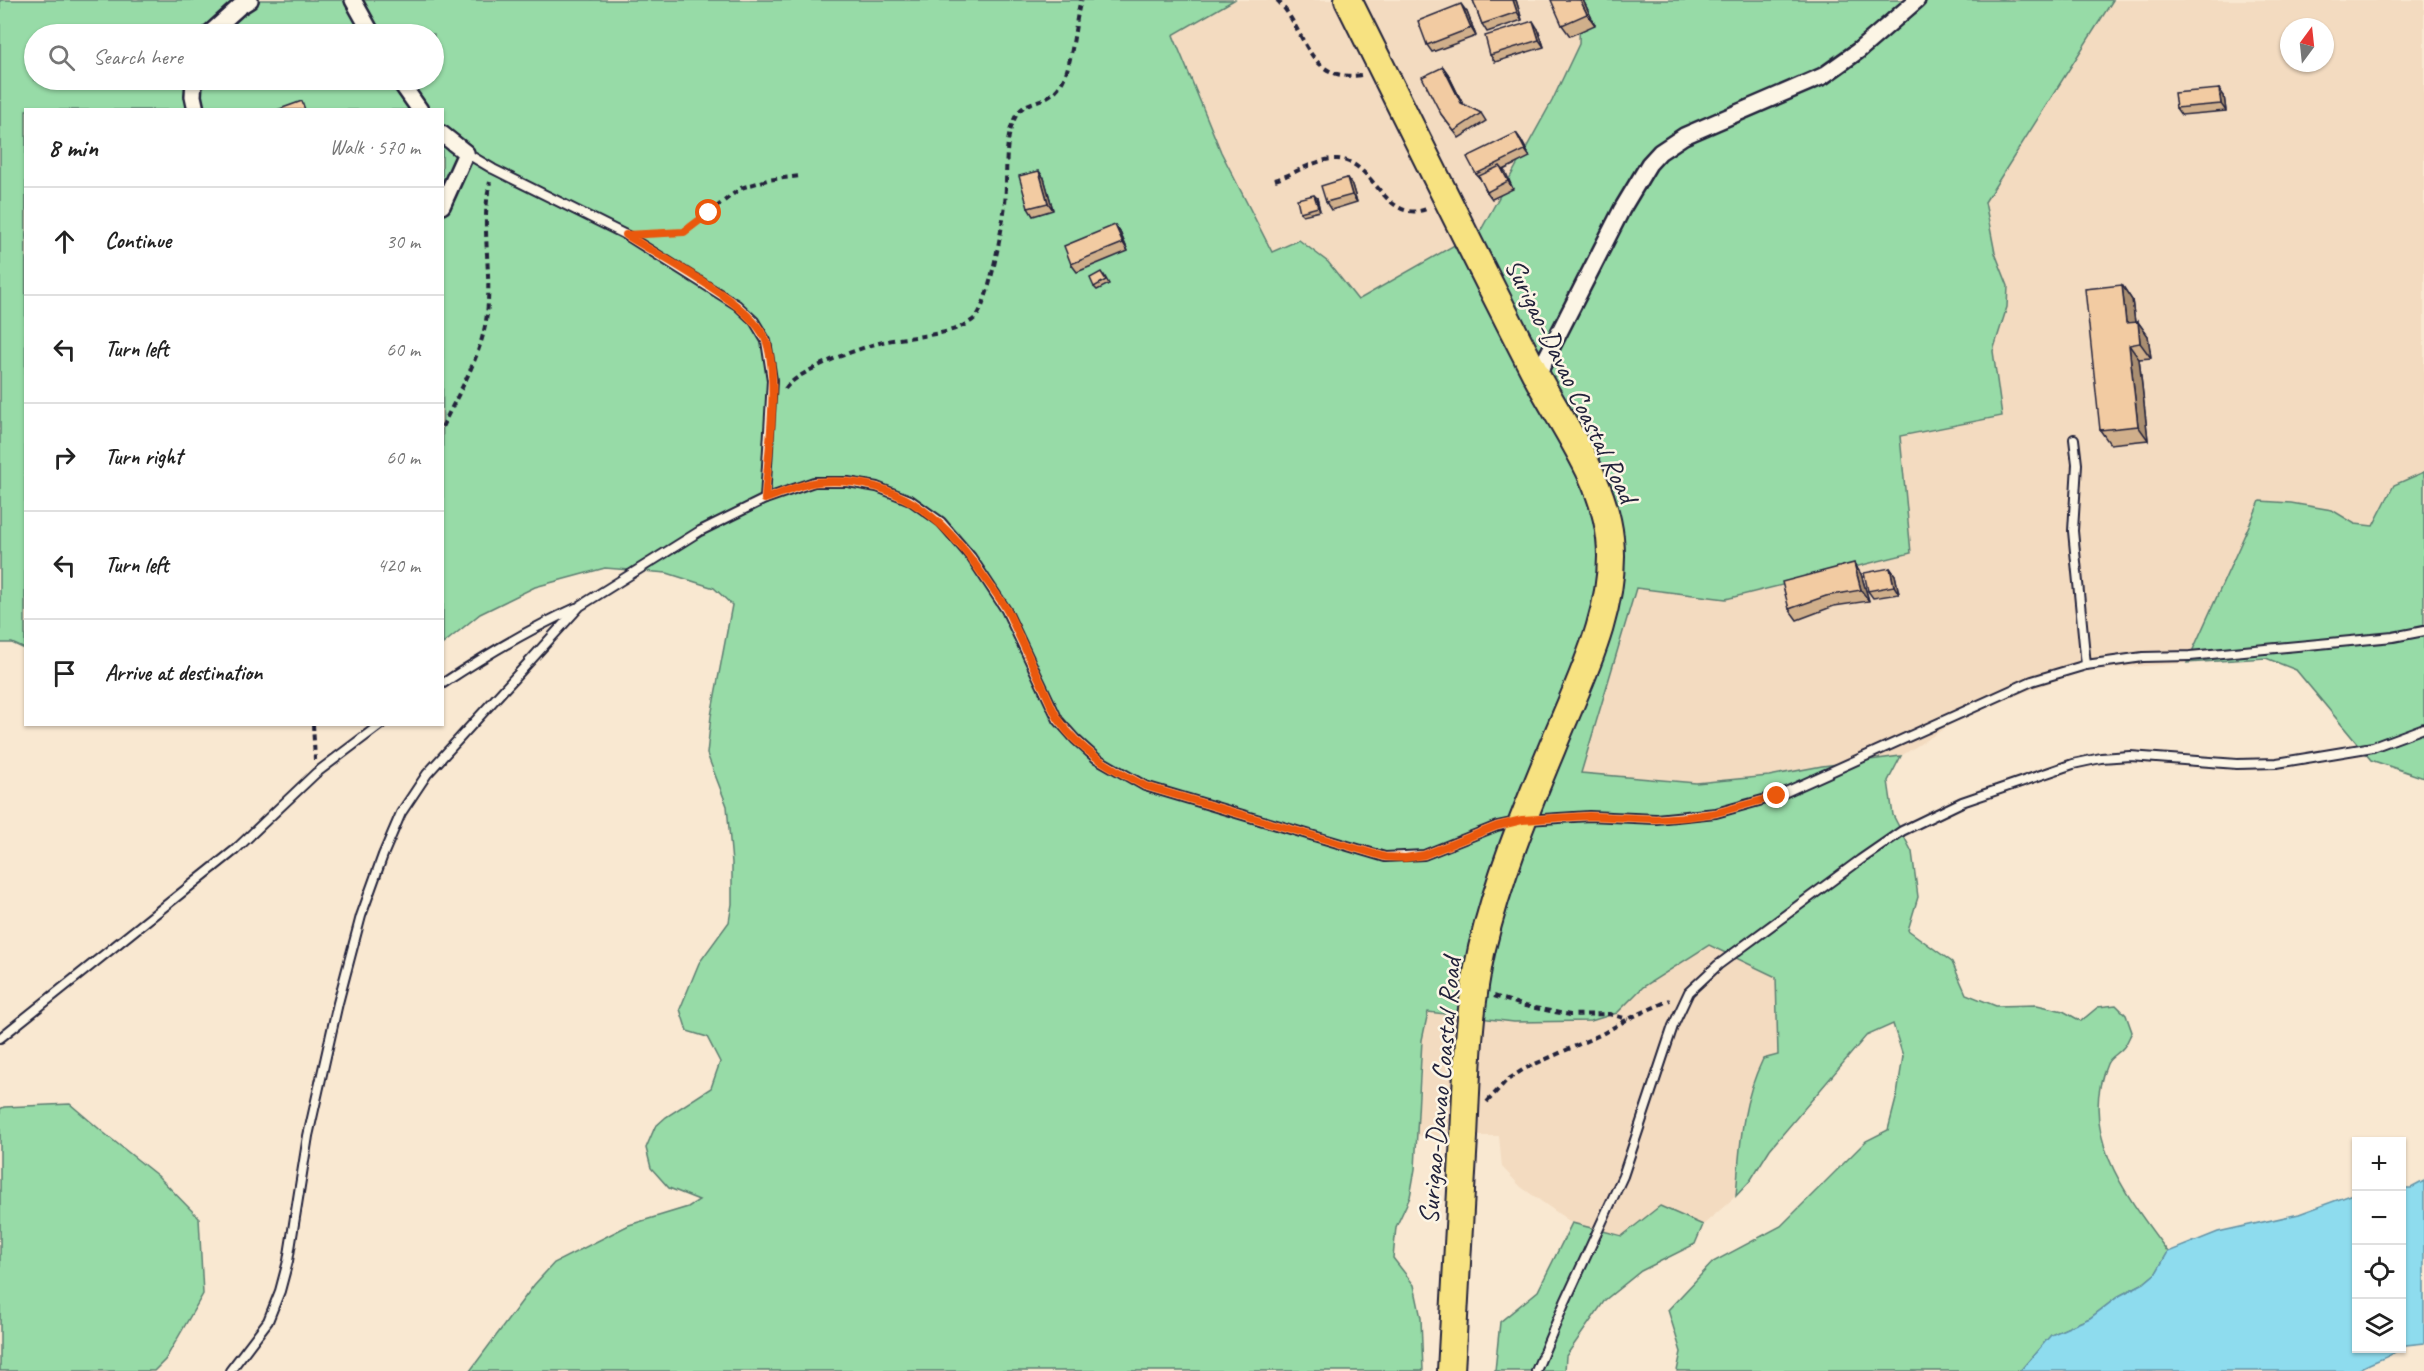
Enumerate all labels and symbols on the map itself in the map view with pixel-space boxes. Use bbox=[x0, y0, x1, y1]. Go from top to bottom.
north arrow bbox=[2280, 18, 2334, 72]
route start bbox=[695, 199, 721, 225]
street label: Surigao-Davao Coastal Road bbox=[1497, 252, 1648, 512]
route end bbox=[1763, 782, 1789, 808]
street label: Surigao-Davao Coastal Road bbox=[1410, 952, 1469, 1226]

